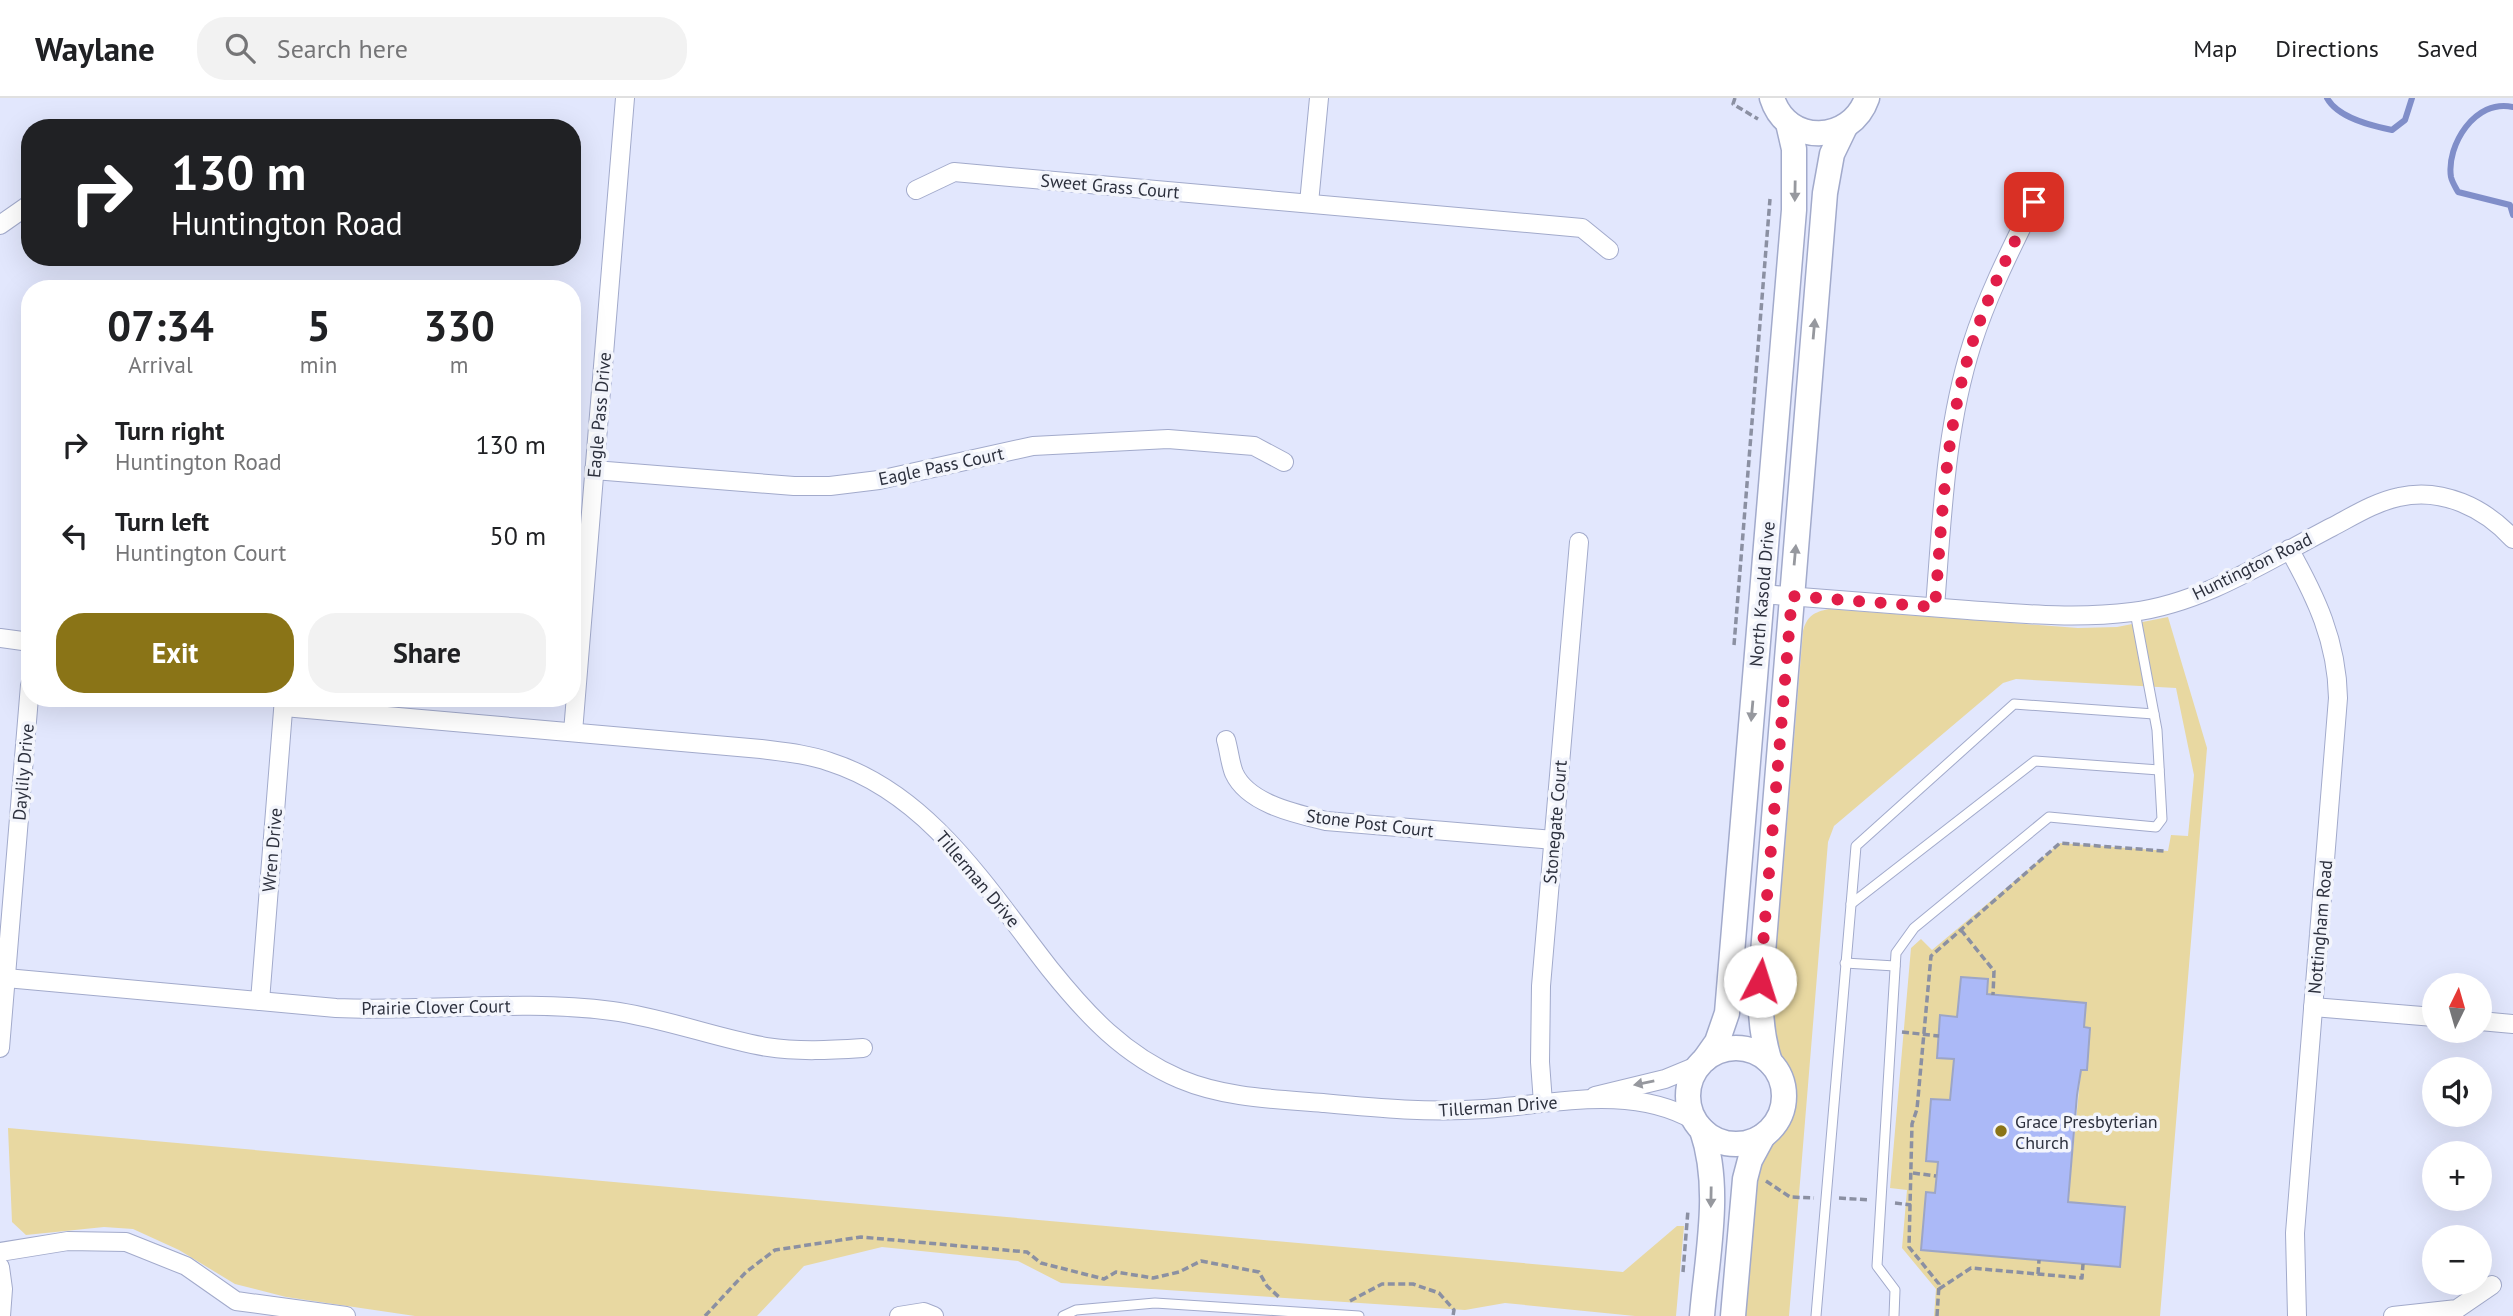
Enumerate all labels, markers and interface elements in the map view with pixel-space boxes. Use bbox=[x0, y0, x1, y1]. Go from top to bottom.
search box bbox=[197, 17, 687, 80]
text: Waylane bbox=[35, 27, 155, 70]
icon: search bbox=[221, 29, 259, 67]
text: Search here bbox=[277, 32, 408, 65]
text: Map bbox=[2193, 33, 2237, 64]
text: Directions bbox=[2275, 33, 2379, 64]
text: Saved bbox=[2417, 33, 2478, 64]
text: 130 m bbox=[171, 140, 306, 204]
icon: right bbox=[56, 147, 147, 238]
street label: Sweet Grass Court bbox=[1040, 168, 1180, 204]
pin bbox=[2004, 172, 2064, 232]
one-way arrow bbox=[1789, 180, 1800, 202]
icon: arrive bbox=[2015, 183, 2053, 221]
text: Huntington Road bbox=[171, 202, 403, 244]
text: 07:34 bbox=[107, 298, 214, 353]
text: 5 bbox=[307, 298, 330, 353]
text: 330 bbox=[423, 298, 495, 353]
one-way arrow bbox=[1809, 317, 1820, 339]
text: Arrival bbox=[128, 350, 193, 379]
text: min bbox=[300, 350, 337, 379]
text: m bbox=[450, 350, 468, 379]
street label: Eagle Pass Drive bbox=[582, 351, 616, 479]
text: Turn right bbox=[115, 414, 224, 447]
icon: right bbox=[56, 426, 94, 464]
text: 130 m bbox=[475, 428, 546, 461]
street label: Eagle Pass Court bbox=[876, 441, 1006, 491]
text: Huntington Road bbox=[115, 447, 282, 476]
text: Turn left bbox=[115, 505, 209, 538]
icon: left bbox=[56, 517, 94, 555]
text: 50 m bbox=[490, 519, 546, 552]
street label: North Kasold Drive bbox=[1744, 520, 1780, 668]
street label: Huntington Road bbox=[2188, 527, 2316, 605]
text: Huntington Court bbox=[115, 538, 286, 567]
one-way arrow bbox=[1790, 544, 1801, 566]
button: Exit bbox=[56, 613, 294, 693]
button: Share bbox=[308, 613, 546, 693]
one-way arrow bbox=[1746, 700, 1757, 722]
street label: Daylily Drive bbox=[7, 723, 39, 821]
street label: Stonegate Court bbox=[1538, 759, 1572, 885]
street label: Stone Post Court bbox=[1305, 804, 1435, 842]
street label: Wren Drive bbox=[257, 807, 287, 893]
street label: Tillerman Drive bbox=[931, 826, 1025, 932]
street label: Nottingham Road bbox=[2303, 859, 2337, 995]
position arrow bbox=[1723, 944, 1797, 1018]
north arrow bbox=[2422, 973, 2492, 1043]
map controls bbox=[2422, 973, 2492, 1295]
street label: Prairie Clover Court bbox=[361, 994, 511, 1020]
button: sound bbox=[2422, 1057, 2492, 1127]
one-way arrow bbox=[1633, 1077, 1655, 1088]
street label: Tillerman Drive bbox=[1438, 1090, 1558, 1122]
place label: Grace Presbyterian Church bbox=[2015, 1110, 2158, 1154]
marker: Grace Presbyterian Church bbox=[1993, 1123, 2009, 1139]
button: + bbox=[2422, 1141, 2492, 1211]
one-way arrow bbox=[1705, 1186, 1717, 1208]
button: − bbox=[2422, 1225, 2492, 1295]

